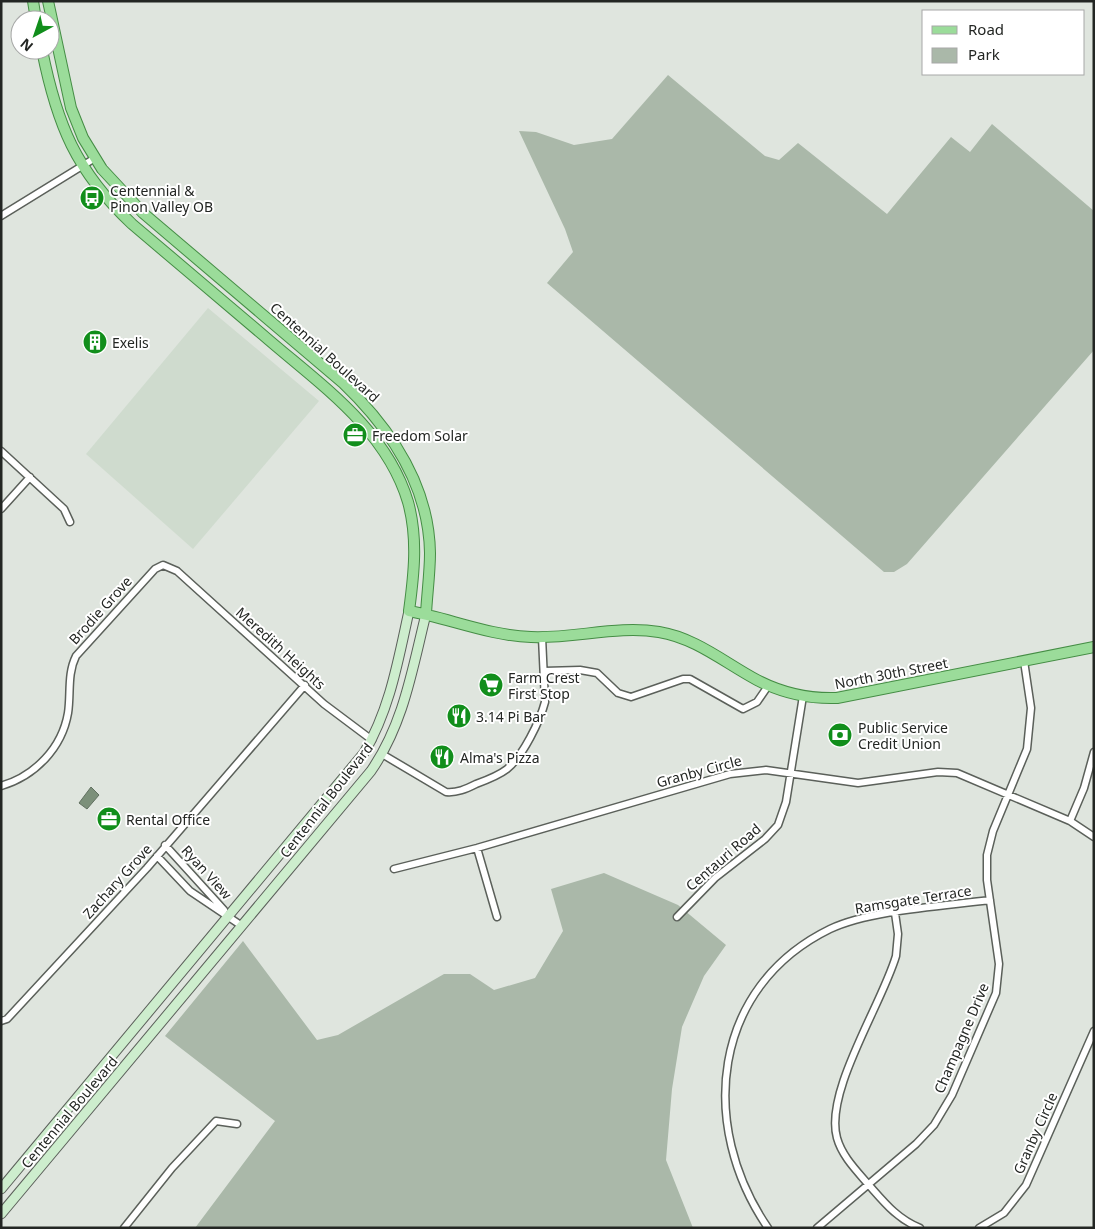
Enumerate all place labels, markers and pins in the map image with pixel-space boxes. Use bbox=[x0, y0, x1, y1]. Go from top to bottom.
place label: Centennial & Pinon Valley OB bbox=[110, 181, 213, 216]
bus stop icon: Centennial & Pinon Valley OB bbox=[79, 185, 105, 211]
building icon: Exelis bbox=[82, 329, 108, 355]
place label: Exelis bbox=[112, 333, 149, 352]
office icon: Freedom Solar bbox=[342, 422, 368, 448]
place label: Freedom Solar bbox=[372, 426, 468, 445]
place label: Farm Crest First Stop bbox=[508, 668, 580, 703]
supermarket icon: Farm Crest First Stop bbox=[478, 672, 504, 698]
restaurant icon: 3.14 Pi Bar bbox=[446, 703, 472, 729]
place label: 3.14 Pi Bar bbox=[476, 707, 546, 726]
place label: Public Service Credit Union bbox=[858, 718, 948, 753]
bank icon: Public Service Credit Union bbox=[827, 722, 853, 748]
restaurant icon: Alma's Pizza bbox=[429, 744, 455, 770]
place label: Alma's Pizza bbox=[460, 748, 540, 767]
office icon: Rental Office bbox=[96, 806, 122, 832]
place label: Rental Office bbox=[126, 810, 210, 829]

